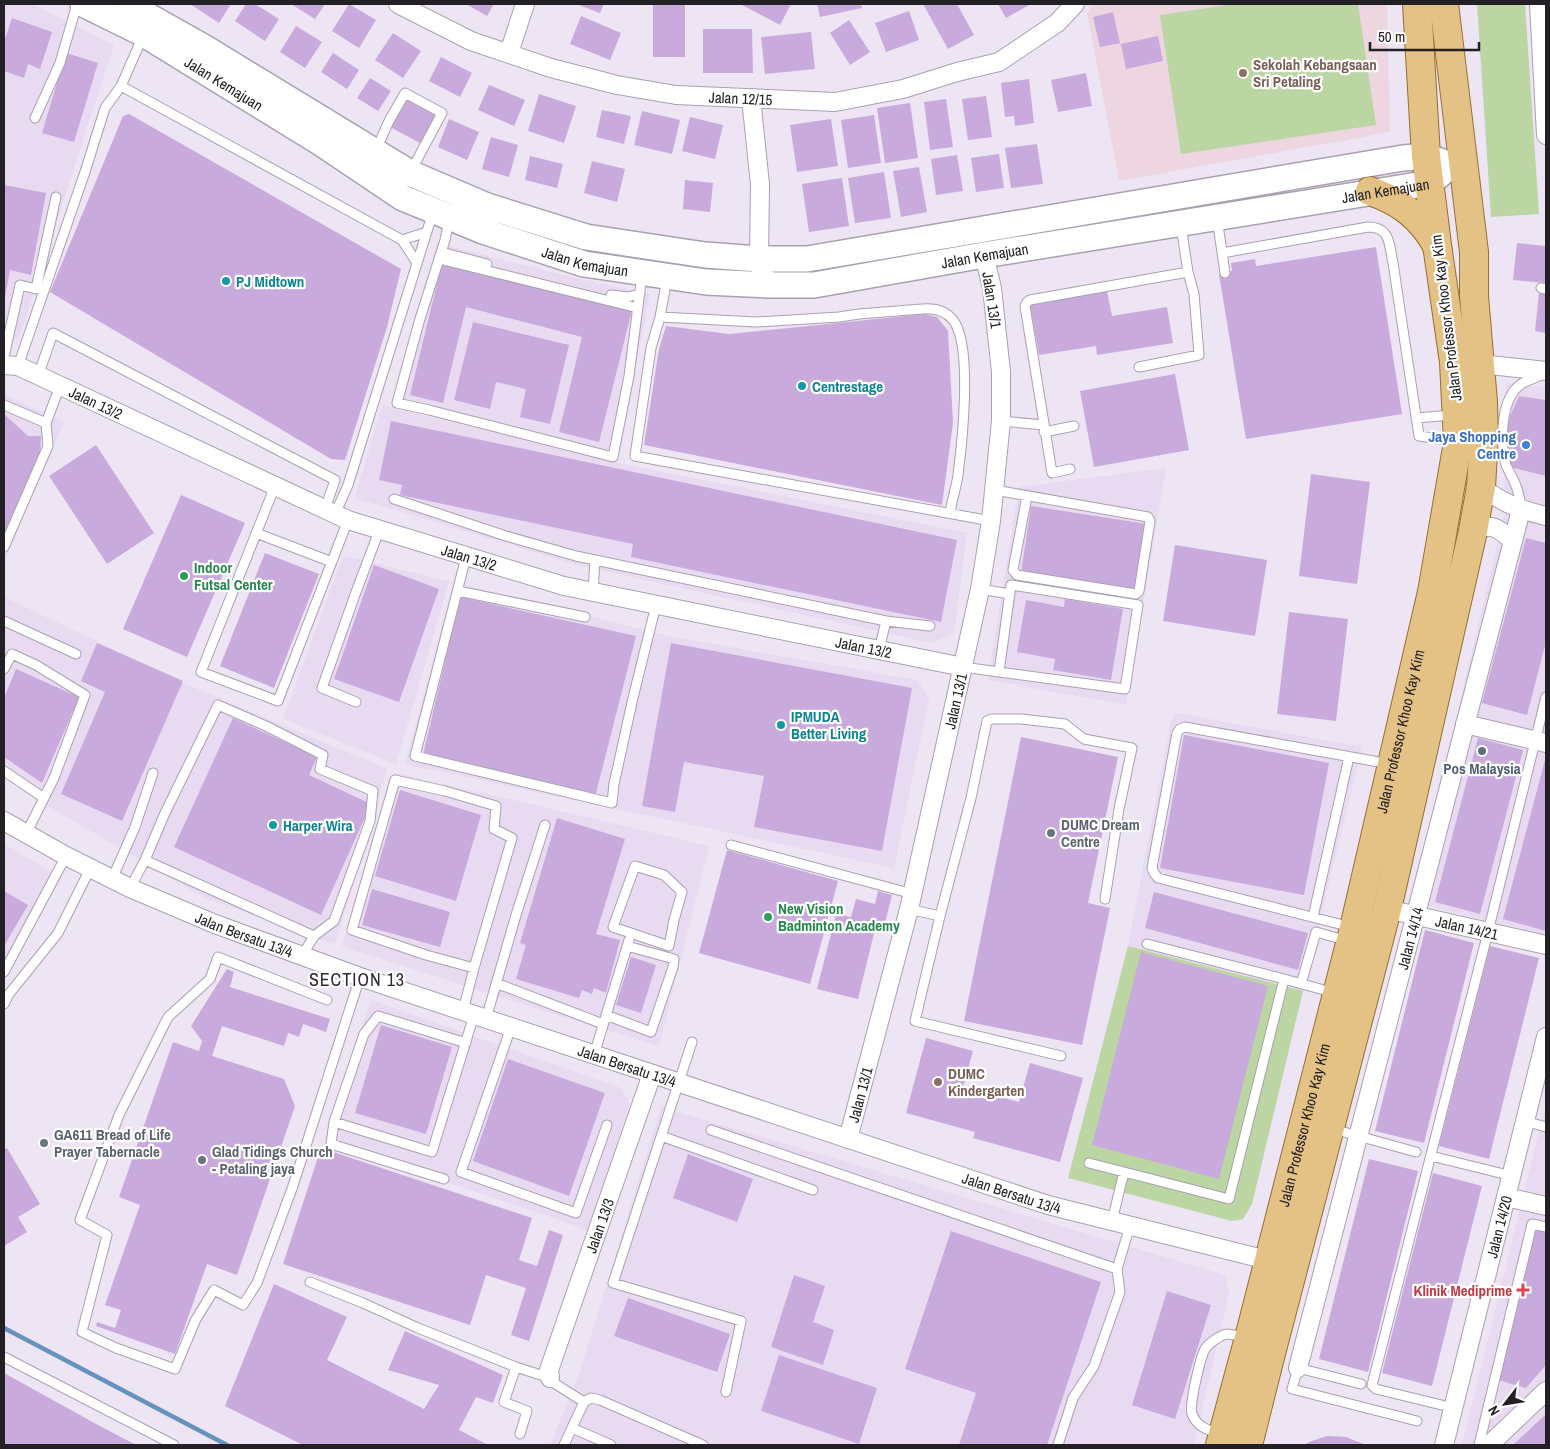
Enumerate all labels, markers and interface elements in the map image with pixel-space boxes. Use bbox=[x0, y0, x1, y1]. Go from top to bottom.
scale bar bbox=[1370, 20, 1479, 52]
text: 50 m bbox=[1378, 26, 1405, 47]
street label: Jalan Kemajuan bbox=[181, 51, 267, 115]
place label: Sekolah Kebangsaan Sri Petaling bbox=[1253, 54, 1377, 92]
marker: Sekolah Kebangsaan Sri Petaling bbox=[1237, 67, 1249, 79]
street label: Jalan 12/15 bbox=[708, 86, 773, 110]
street label: Jalan Kemajuan bbox=[1340, 173, 1431, 208]
street label: Jalan Professor Khoo Kay Kim bbox=[1425, 234, 1467, 402]
street label: Jalan Kemajuan bbox=[939, 238, 1030, 273]
street label: Jalan Kemajuan bbox=[539, 241, 630, 281]
street label: Jalan 13/1 bbox=[977, 270, 1007, 330]
place label: PJ Midtown bbox=[236, 271, 304, 292]
marker: PJ Midtown bbox=[220, 275, 232, 287]
place label: Centrestage bbox=[812, 376, 883, 397]
marker: Centrestage bbox=[796, 380, 808, 392]
street label: Jalan 13/2 bbox=[66, 381, 126, 424]
place label: Jaya Shopping Centre bbox=[1429, 426, 1516, 464]
marker: Jaya Shopping Centre bbox=[1520, 439, 1532, 451]
street label: Jalan 13/2 bbox=[439, 539, 500, 575]
place label: Indoor Futsal Center bbox=[194, 557, 273, 595]
marker: Indoor Futsal Center bbox=[178, 570, 190, 582]
street label: Jalan 13/2 bbox=[834, 631, 894, 663]
street label: Jalan Professor Khoo Kay Kim bbox=[1370, 647, 1429, 815]
street label: Jalan 13/1 bbox=[939, 671, 972, 731]
place label: IPMUDA Better Living bbox=[791, 706, 867, 744]
marker: IPMUDA Better Living bbox=[775, 719, 787, 731]
marker: Pos Malaysia bbox=[1476, 745, 1488, 757]
place label: Pos Malaysia bbox=[1443, 758, 1521, 779]
place label: DUMC Dream Centre bbox=[1061, 814, 1140, 852]
place label: Harper Wira bbox=[283, 815, 353, 836]
marker: Harper Wira bbox=[267, 819, 279, 831]
marker: DUMC Dream Centre bbox=[1045, 827, 1057, 839]
place label: New Vision Badminton Academy bbox=[778, 898, 900, 936]
street label: Jalan 14/14 bbox=[1392, 905, 1428, 972]
street label: Jalan Bersatu 13/4 bbox=[192, 906, 296, 962]
street label: Jalan 14/21 bbox=[1434, 910, 1500, 944]
marker: New Vision Badminton Academy bbox=[762, 911, 774, 923]
district label: SECTION 13 bbox=[309, 967, 405, 992]
street label: Jalan Bersatu 13/4 bbox=[575, 1039, 679, 1092]
street label: Jalan Professor Khoo Kay Kim bbox=[1273, 1041, 1335, 1209]
place label: DUMC Kindergarten bbox=[948, 1063, 1025, 1101]
street label: Jalan 13/1 bbox=[842, 1064, 877, 1125]
marker: DUMC Kindergarten bbox=[932, 1076, 944, 1088]
place label: GA611 Bread of Life Prayer Tabernacle bbox=[54, 1124, 171, 1162]
marker: GA611 Bread of Life Prayer Tabernacle bbox=[38, 1137, 50, 1149]
place label: Glad Tidings Church - Petaling jaya bbox=[212, 1141, 333, 1179]
marker: Glad Tidings Church - Petaling jaya bbox=[196, 1154, 208, 1166]
street label: Jalan Bersatu 13/4 bbox=[960, 1167, 1063, 1218]
street label: Jalan 14/20 bbox=[1481, 1193, 1517, 1260]
street label: Jalan 13/3 bbox=[580, 1195, 619, 1256]
place label: Klinik Mediprime bbox=[1414, 1280, 1512, 1301]
marker: Klinik Mediprime bbox=[1516, 1283, 1530, 1297]
north arrow bbox=[1480, 1379, 1530, 1429]
text: N bbox=[1484, 1403, 1504, 1419]

